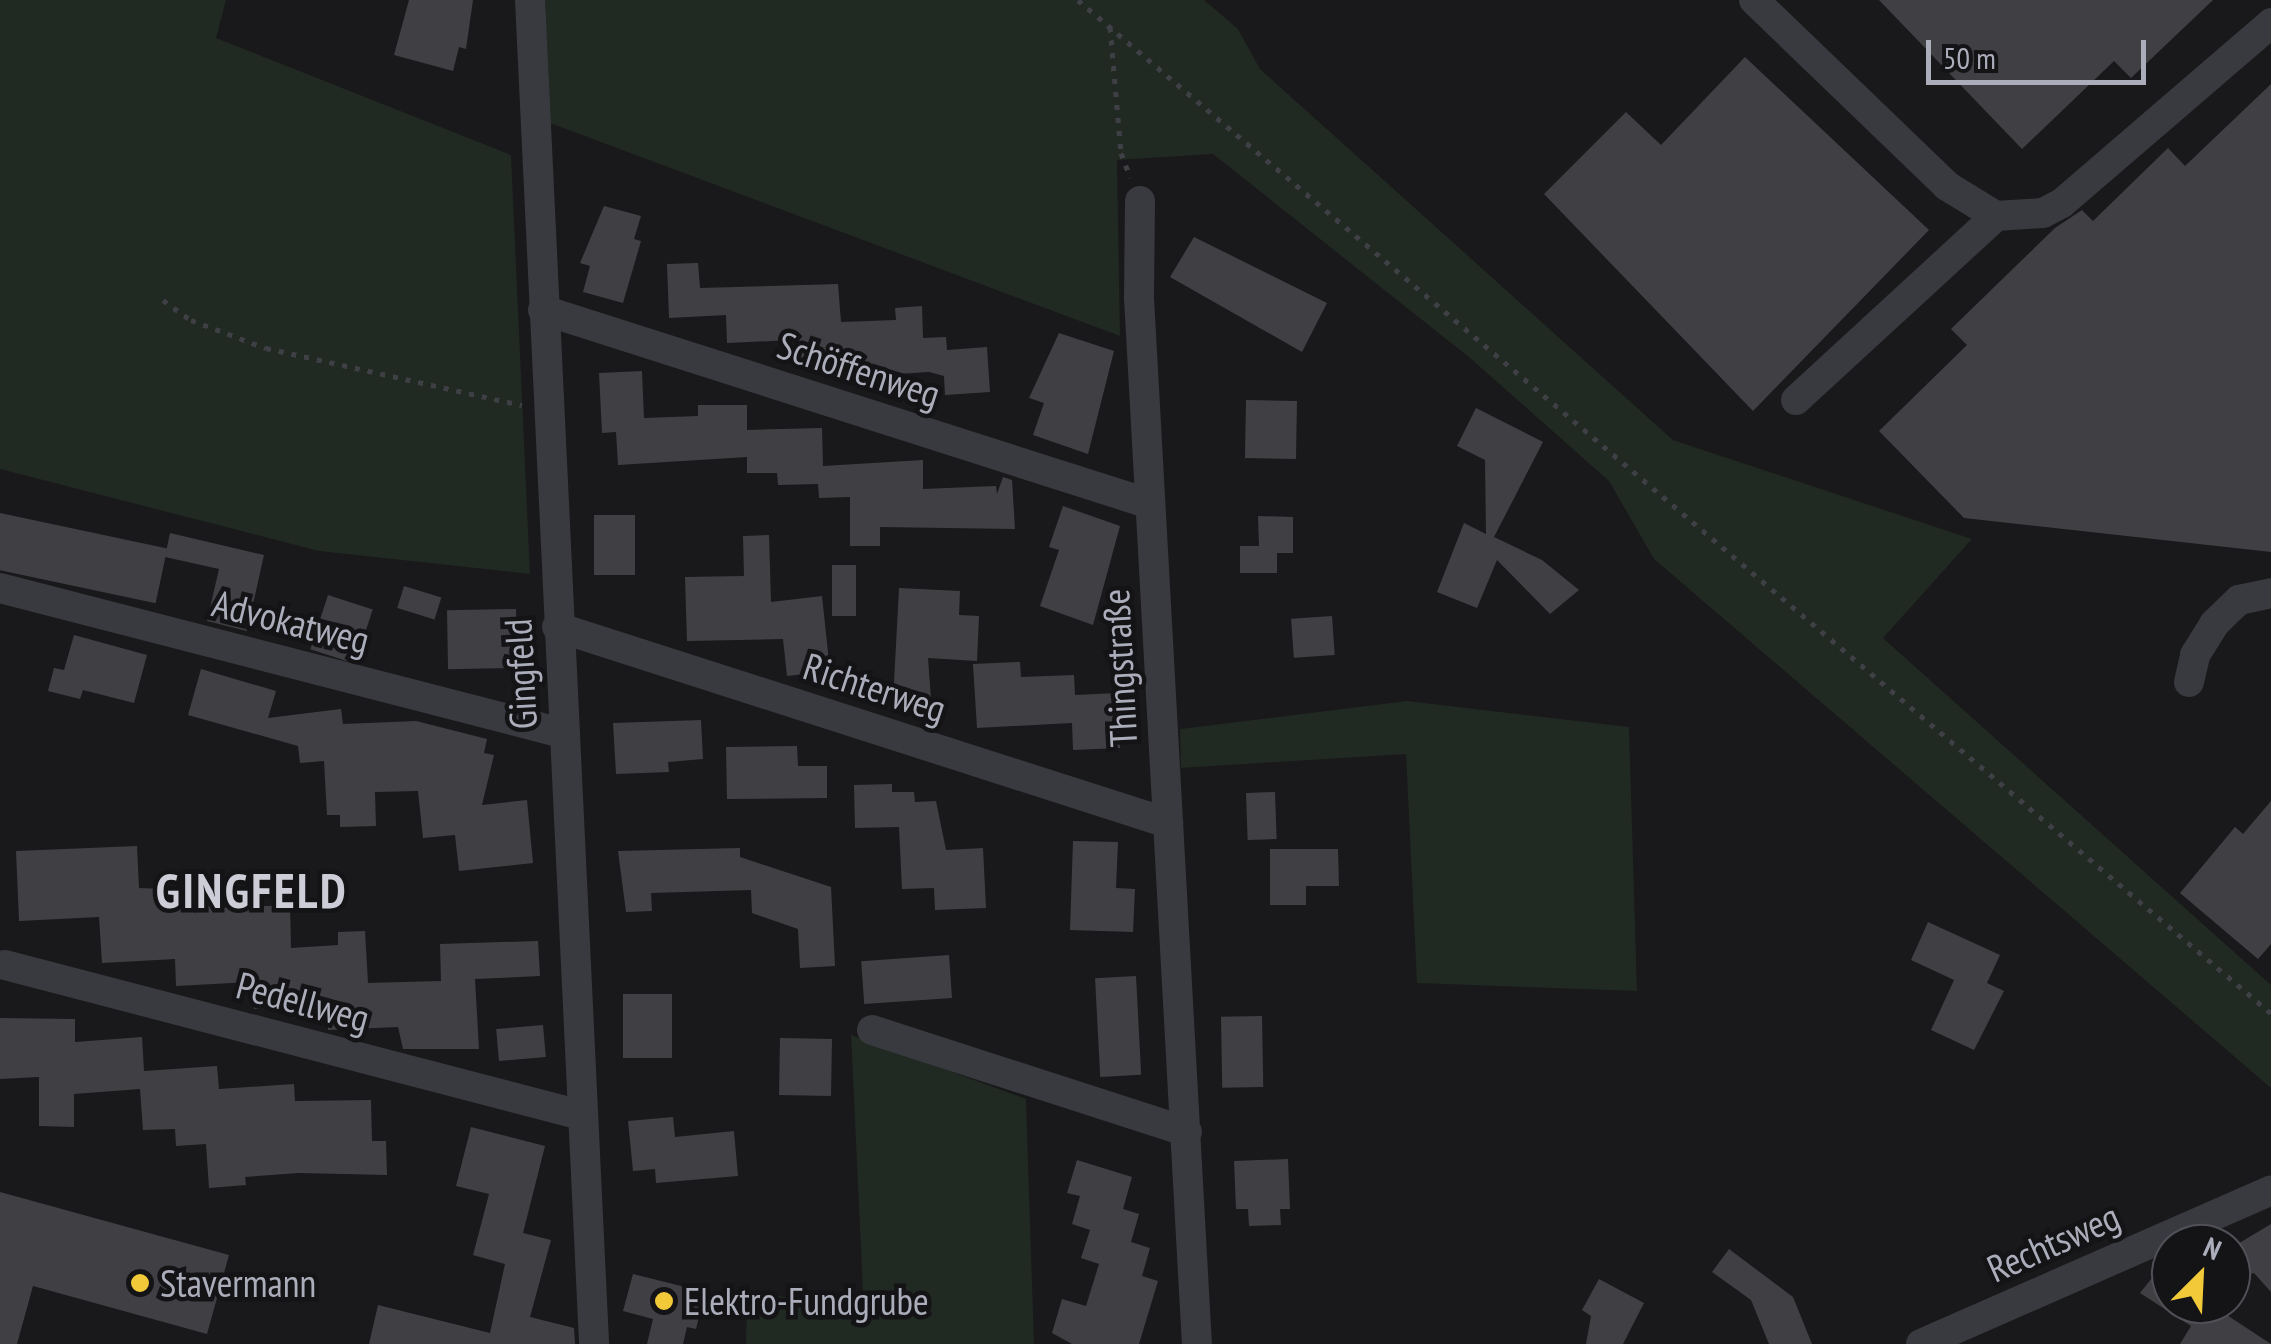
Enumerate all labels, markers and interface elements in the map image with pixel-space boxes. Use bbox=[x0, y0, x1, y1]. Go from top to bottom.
scale bar bbox=[1931, 20, 2151, 82]
text: 50 m bbox=[1943, 38, 1996, 77]
street label: Schöffenweg bbox=[772, 321, 946, 417]
street label: Advokatweg bbox=[208, 580, 374, 662]
street label: Thingstraße bbox=[1092, 588, 1146, 748]
street label: Gingfeld bbox=[494, 618, 546, 730]
street label: Richterweg bbox=[798, 643, 952, 731]
district label: GINGFELD bbox=[156, 862, 348, 920]
street label: Pedellweg bbox=[232, 961, 374, 1041]
street label: Rechtsweg bbox=[1980, 1193, 2126, 1291]
north arrow bbox=[2151, 1224, 2251, 1324]
text: N bbox=[2198, 1228, 2227, 1268]
place label: Stavermann bbox=[160, 1260, 316, 1306]
marker: Stavermann bbox=[129, 1272, 151, 1294]
place label: Elektro-Fundgrube bbox=[684, 1278, 929, 1324]
marker: Elektro-Fundgrube bbox=[653, 1290, 675, 1312]

